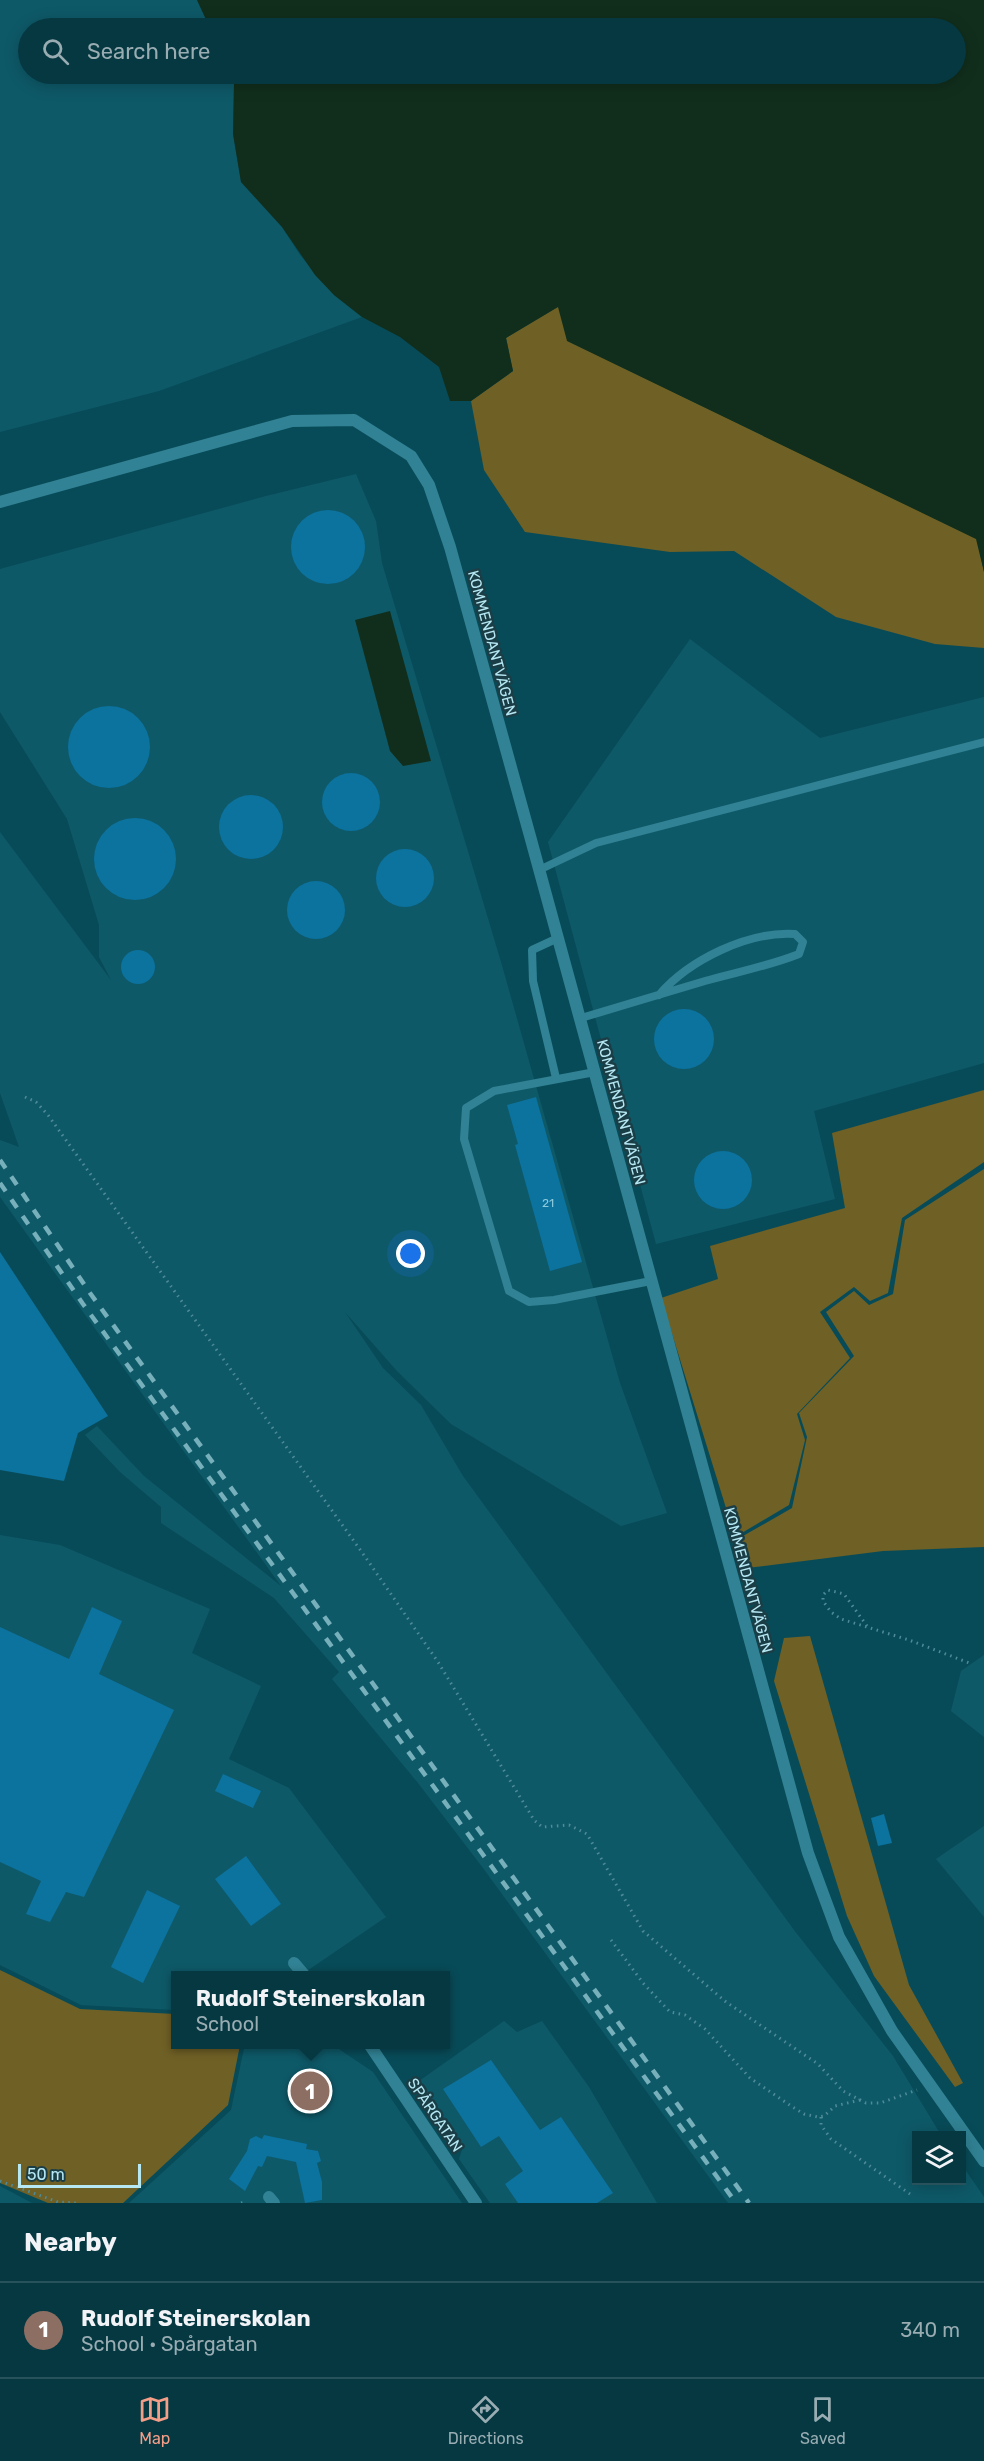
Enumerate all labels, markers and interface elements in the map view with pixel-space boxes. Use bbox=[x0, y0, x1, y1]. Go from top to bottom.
search box bbox=[18, 18, 966, 84]
icon: search bbox=[39, 35, 72, 68]
text: Search here bbox=[87, 38, 210, 65]
street label: KOMMENDANTVÄGEN bbox=[464, 568, 520, 718]
street label: KOMMENDANTVÄGEN bbox=[593, 1037, 649, 1187]
house number: 21 bbox=[542, 1196, 554, 1210]
your location bbox=[396, 1239, 425, 1268]
street label: KOMMENDANTVÄGEN bbox=[720, 1505, 776, 1655]
popup bbox=[171, 1971, 450, 2049]
text: Rudolf Steinerskolan bbox=[196, 1985, 425, 2012]
text: School bbox=[196, 2012, 259, 2036]
pin: 1 bbox=[290, 2068, 330, 2114]
street label: SPÅRGATAN bbox=[404, 2075, 466, 2155]
map controls bbox=[912, 2131, 966, 2185]
button: layers bbox=[912, 2131, 966, 2185]
scale bar bbox=[18, 2161, 141, 2188]
text: 50 m bbox=[27, 2165, 65, 2184]
text: Nearby bbox=[24, 2227, 117, 2258]
text: Rudolf Steinerskolan bbox=[81, 2305, 311, 2332]
text: 1 bbox=[39, 2318, 48, 2342]
text: 340 m bbox=[900, 2318, 960, 2342]
text: School · Spårgatan bbox=[81, 2332, 258, 2356]
tab: Map bbox=[138, 2393, 171, 2448]
tab: Directions bbox=[448, 2393, 524, 2448]
tab: Saved bbox=[800, 2393, 846, 2448]

